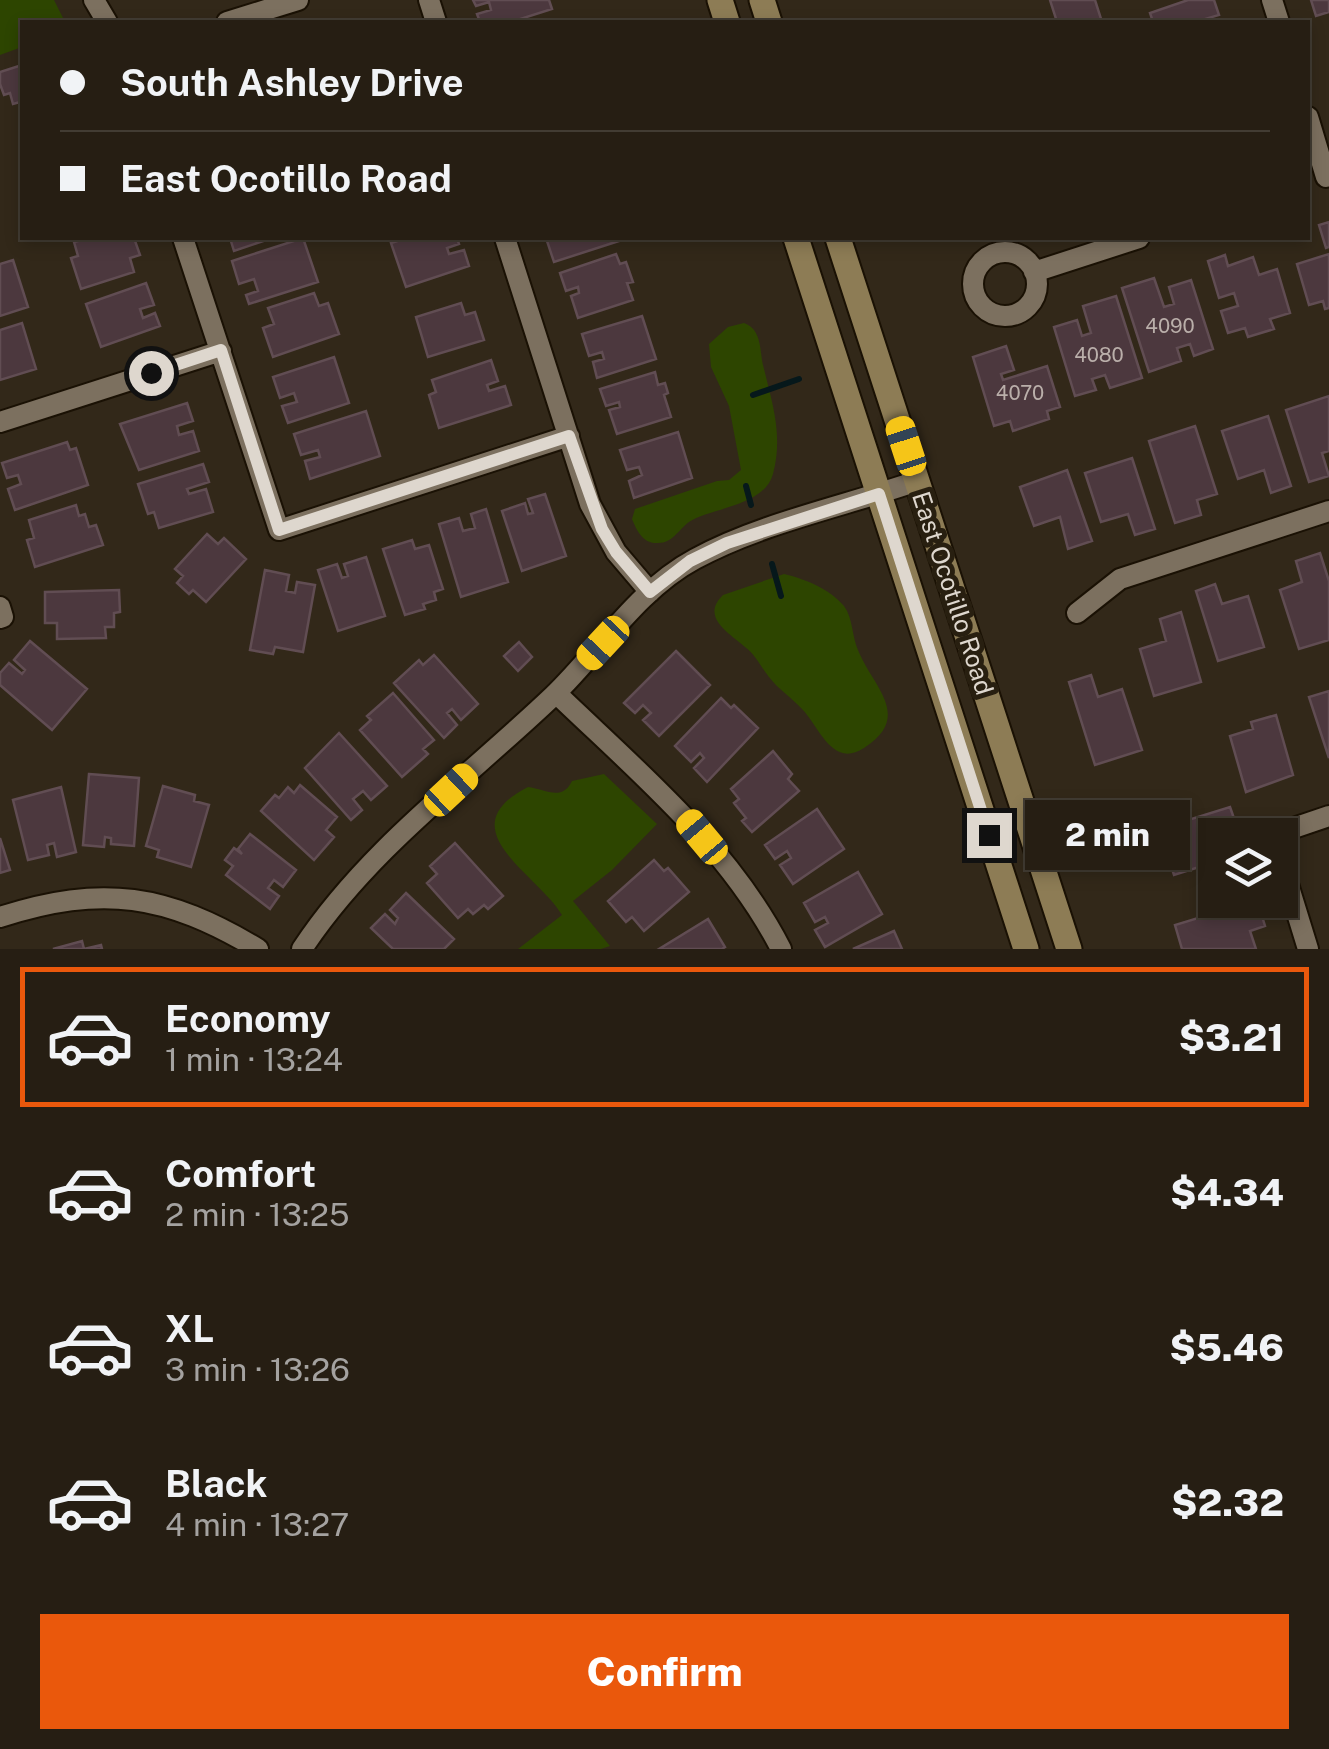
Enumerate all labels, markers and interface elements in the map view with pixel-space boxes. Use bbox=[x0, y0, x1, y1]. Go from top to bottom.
text: South Ashley Drive bbox=[120, 60, 464, 105]
text: East Ocotillo Road bbox=[120, 156, 452, 201]
house number: 4090 bbox=[1145, 314, 1195, 338]
house number: 4080 bbox=[1074, 343, 1124, 367]
route start bbox=[129, 351, 174, 396]
house number: 4070 bbox=[996, 381, 1044, 405]
car bbox=[882, 413, 930, 479]
street label: East Ocotillo Road bbox=[906, 488, 1000, 698]
car bbox=[572, 611, 634, 675]
car bbox=[419, 759, 483, 821]
callout: 2 min bbox=[1024, 800, 1189, 870]
car bbox=[671, 804, 733, 870]
route end bbox=[967, 813, 1012, 858]
text: 2 min bbox=[1065, 816, 1150, 853]
map controls bbox=[1198, 818, 1298, 918]
button: layers bbox=[1198, 818, 1298, 918]
icon: car bbox=[45, 992, 135, 1082]
text: Economy bbox=[165, 996, 331, 1041]
text: $3.21 bbox=[1179, 1015, 1284, 1060]
text: 1 min · 13:24 bbox=[165, 1041, 343, 1078]
icon: car bbox=[45, 1147, 135, 1237]
text: Comfort bbox=[165, 1151, 316, 1196]
text: $4.34 bbox=[1170, 1170, 1284, 1215]
text: 2 min · 13:25 bbox=[165, 1196, 349, 1233]
icon: car bbox=[45, 1302, 135, 1392]
text: XL bbox=[165, 1306, 214, 1351]
text: $5.46 bbox=[1169, 1325, 1284, 1370]
text: 3 min · 13:26 bbox=[165, 1351, 350, 1388]
icon: car bbox=[45, 1457, 135, 1547]
text: Black bbox=[165, 1461, 268, 1506]
text: $2.32 bbox=[1171, 1480, 1284, 1525]
text: 4 min · 13:27 bbox=[165, 1506, 349, 1543]
button: Confirm bbox=[40, 1614, 1289, 1729]

